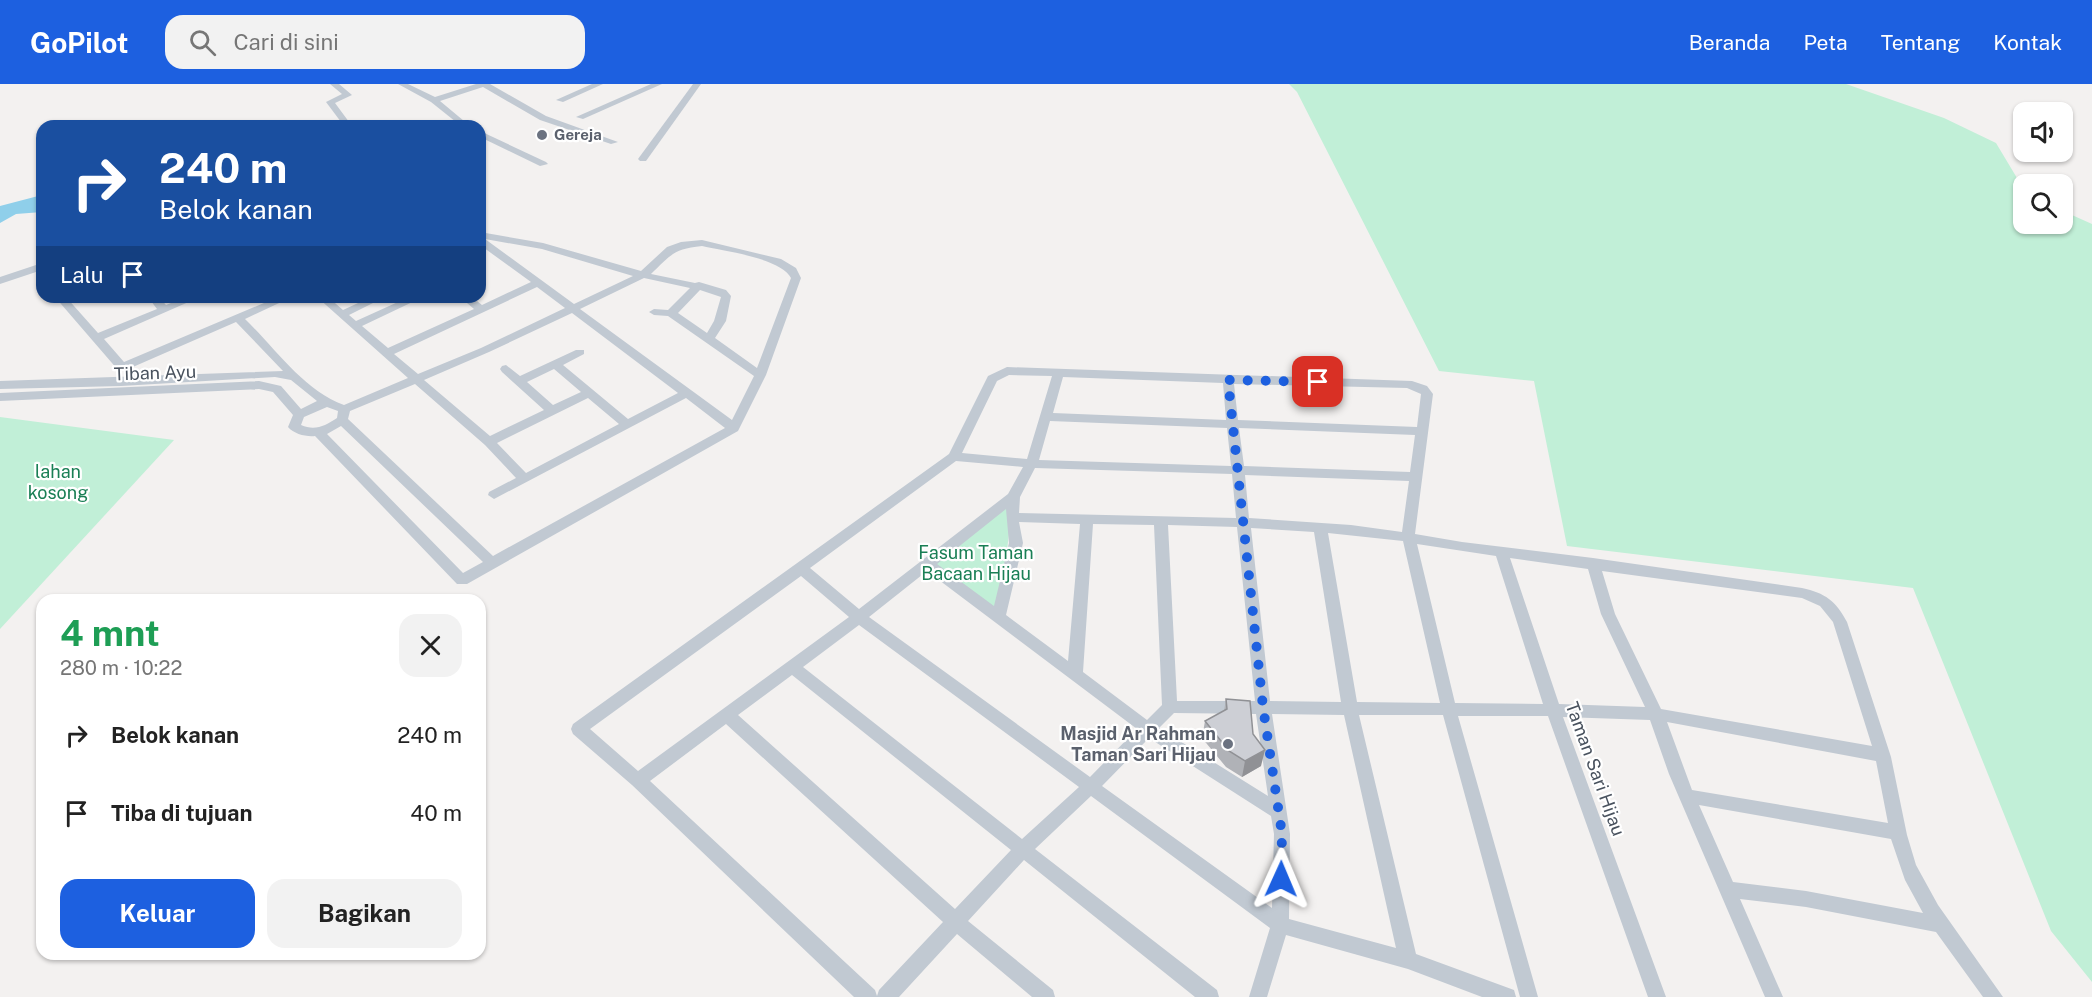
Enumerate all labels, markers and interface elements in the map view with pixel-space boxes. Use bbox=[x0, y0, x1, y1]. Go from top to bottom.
search box bbox=[165, 15, 585, 69]
text: GoPilot bbox=[30, 26, 129, 59]
icon: search bbox=[186, 26, 219, 59]
text: Cari di sini bbox=[234, 29, 339, 55]
text: Beranda bbox=[1689, 30, 1770, 55]
text: Peta bbox=[1803, 30, 1848, 55]
text: Tentang bbox=[1881, 30, 1960, 55]
text: Kontak bbox=[1993, 30, 2062, 55]
map controls bbox=[2013, 102, 2073, 234]
button: sound bbox=[2013, 102, 2073, 162]
place label: Gereja bbox=[554, 126, 602, 143]
marker: Gereja bbox=[535, 128, 549, 142]
text: 240 m bbox=[159, 143, 287, 192]
icon: right bbox=[60, 144, 138, 222]
button: search bbox=[2013, 174, 2073, 234]
text: Belok kanan bbox=[159, 193, 313, 225]
icon: arrive bbox=[116, 258, 149, 291]
text: Lalu bbox=[60, 262, 104, 288]
pin bbox=[1292, 356, 1343, 407]
street label: Tiban Ayu bbox=[113, 361, 197, 384]
icon: arrive bbox=[1301, 365, 1334, 398]
park label: lahan kosong bbox=[28, 461, 88, 503]
park label: Fasum Taman Bacaan Hijau bbox=[918, 542, 1034, 584]
text: 4 mnt bbox=[60, 612, 160, 654]
button: close bbox=[399, 614, 462, 677]
text: 280 m · 10:22 bbox=[60, 656, 182, 680]
street label: Taman Sari Hijau bbox=[1561, 699, 1629, 839]
icon: right bbox=[60, 719, 93, 752]
text: Belok kanan bbox=[111, 722, 239, 748]
text: 240 m bbox=[397, 722, 462, 748]
place label: Masjid Ar Rahman Taman Sari Hijau bbox=[1060, 723, 1216, 765]
marker: Masjid Ar Rahman Taman Sari Hijau bbox=[1221, 737, 1235, 751]
icon: arrive bbox=[60, 797, 93, 830]
text: Tiba di tujuan bbox=[111, 800, 252, 826]
text: 40 m bbox=[410, 800, 462, 826]
position arrow bbox=[1249, 847, 1313, 911]
button: Keluar bbox=[60, 879, 255, 948]
button: Bagikan bbox=[267, 879, 462, 948]

